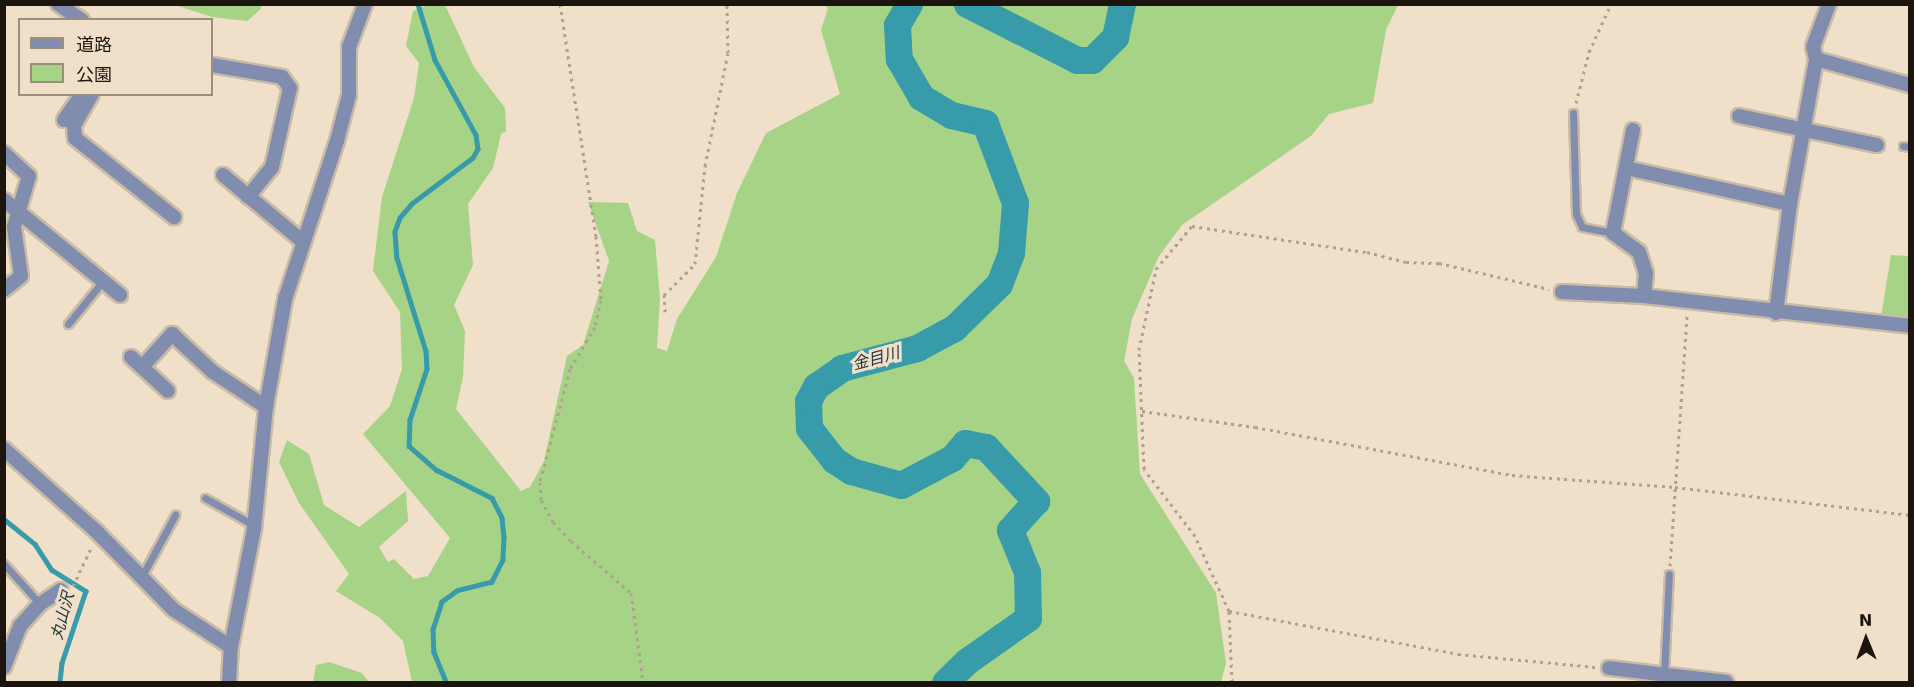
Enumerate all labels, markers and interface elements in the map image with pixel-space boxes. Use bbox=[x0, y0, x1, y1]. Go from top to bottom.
legend bbox=[18, 18, 213, 96]
text: 道路 bbox=[76, 34, 112, 55]
text: 公園 bbox=[76, 64, 112, 85]
water label: 金目川 bbox=[850, 344, 902, 374]
water label: 丸山沢 bbox=[48, 590, 78, 642]
north arrow bbox=[1836, 609, 1896, 669]
text: N bbox=[1859, 611, 1873, 630]

